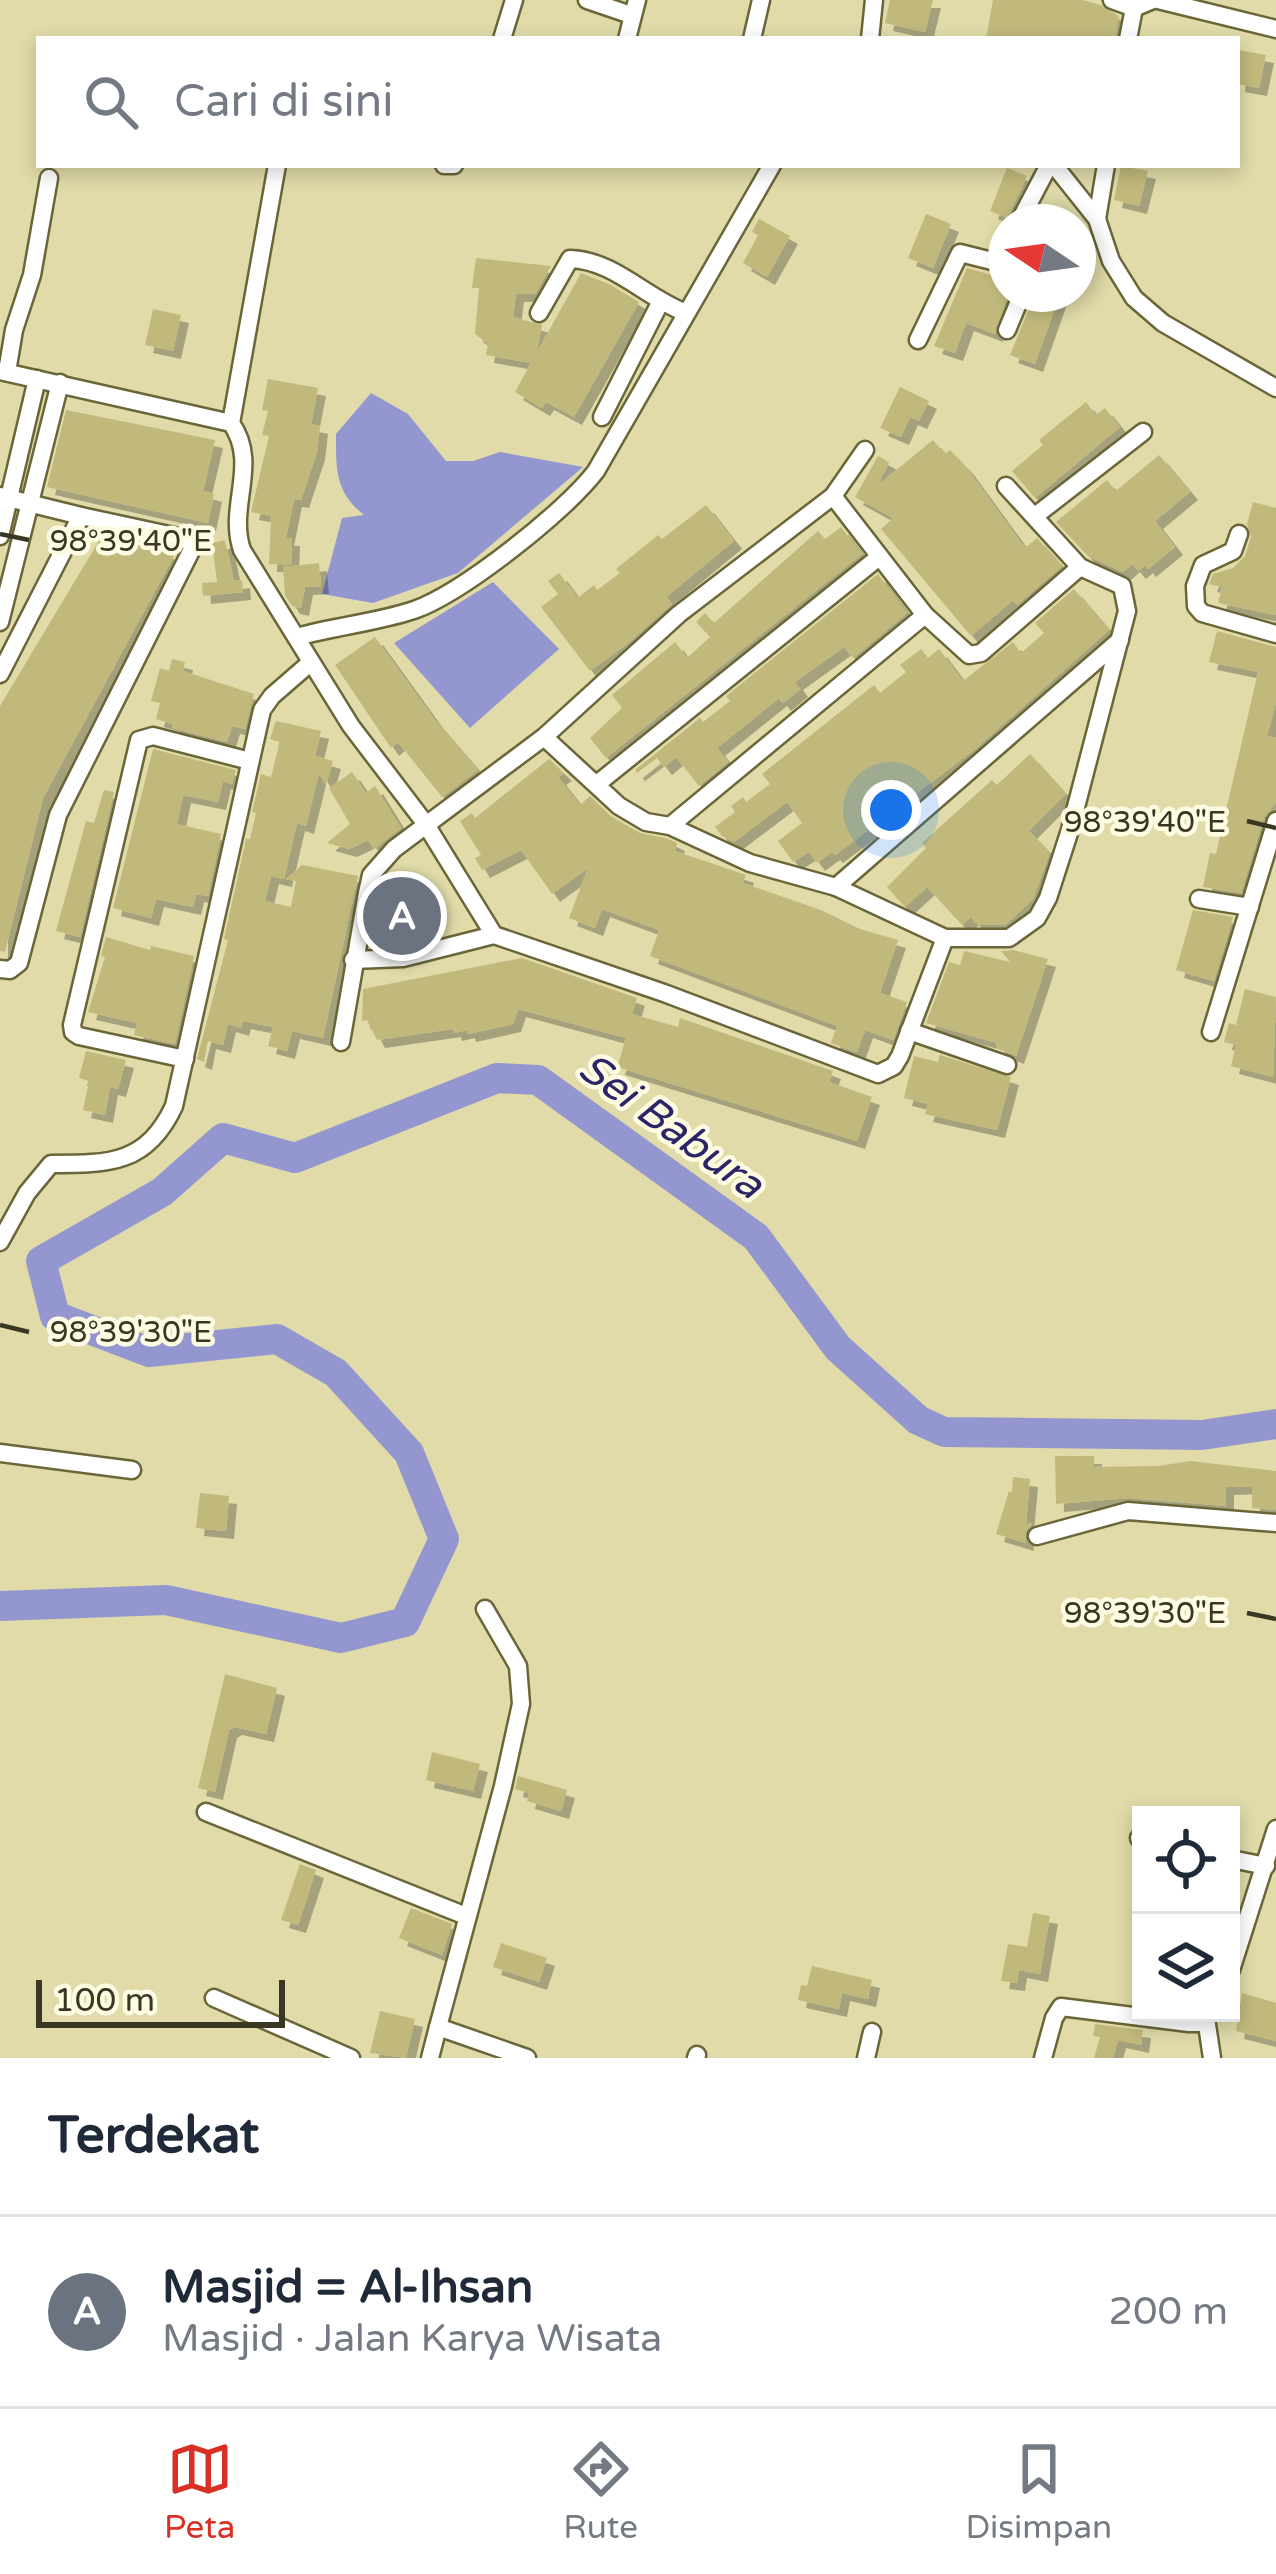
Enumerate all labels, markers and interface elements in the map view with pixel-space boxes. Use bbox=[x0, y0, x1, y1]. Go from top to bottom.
search box bbox=[36, 36, 1240, 168]
icon: search bbox=[78, 69, 144, 135]
text: Cari di sini bbox=[174, 75, 393, 129]
north arrow bbox=[988, 204, 1096, 312]
text: 98°39'40"E bbox=[50, 523, 212, 560]
your location bbox=[861, 780, 921, 840]
text: 98°39'40"E bbox=[1064, 804, 1226, 841]
pin: A bbox=[363, 871, 441, 961]
water label: Sei Babura bbox=[569, 1042, 774, 1211]
text: 98°39'30"E bbox=[50, 1314, 212, 1351]
text: 98°39'30"E bbox=[1064, 1595, 1226, 1632]
map controls bbox=[1132, 1806, 1240, 2022]
button: locate bbox=[1132, 1806, 1240, 1914]
button: layers bbox=[1132, 1914, 1240, 2022]
scale bar bbox=[36, 1974, 285, 2027]
text: 100 m bbox=[54, 1981, 155, 2020]
text: Terdekat bbox=[48, 2105, 259, 2167]
text: Masjid = Al-Ihsan bbox=[162, 2261, 533, 2315]
text: A bbox=[72, 2288, 102, 2335]
text: 200 m bbox=[1109, 2288, 1228, 2335]
text: Masjid · Jalan Karya Wisata bbox=[162, 2315, 662, 2362]
tab: Peta bbox=[164, 2436, 235, 2547]
tab: Rute bbox=[563, 2436, 638, 2547]
tab: Disimpan bbox=[966, 2436, 1112, 2547]

